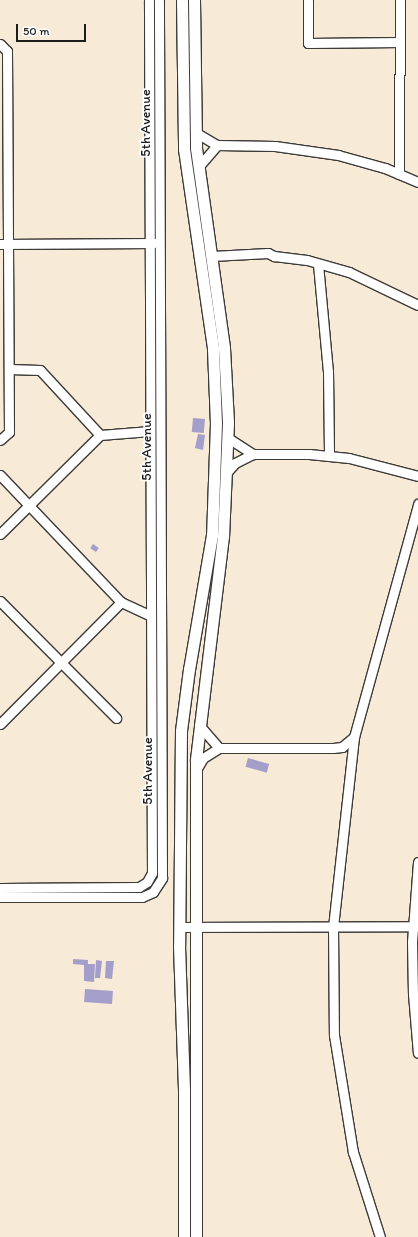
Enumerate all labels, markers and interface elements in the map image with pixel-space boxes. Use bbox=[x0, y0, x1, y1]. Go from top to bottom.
scale bar bbox=[18, 16, 88, 42]
text: 50 m bbox=[23, 24, 49, 38]
street label: 5th Avenue bbox=[138, 90, 154, 156]
street label: 5th Avenue bbox=[139, 414, 155, 480]
street label: 5th Avenue bbox=[140, 738, 156, 804]

